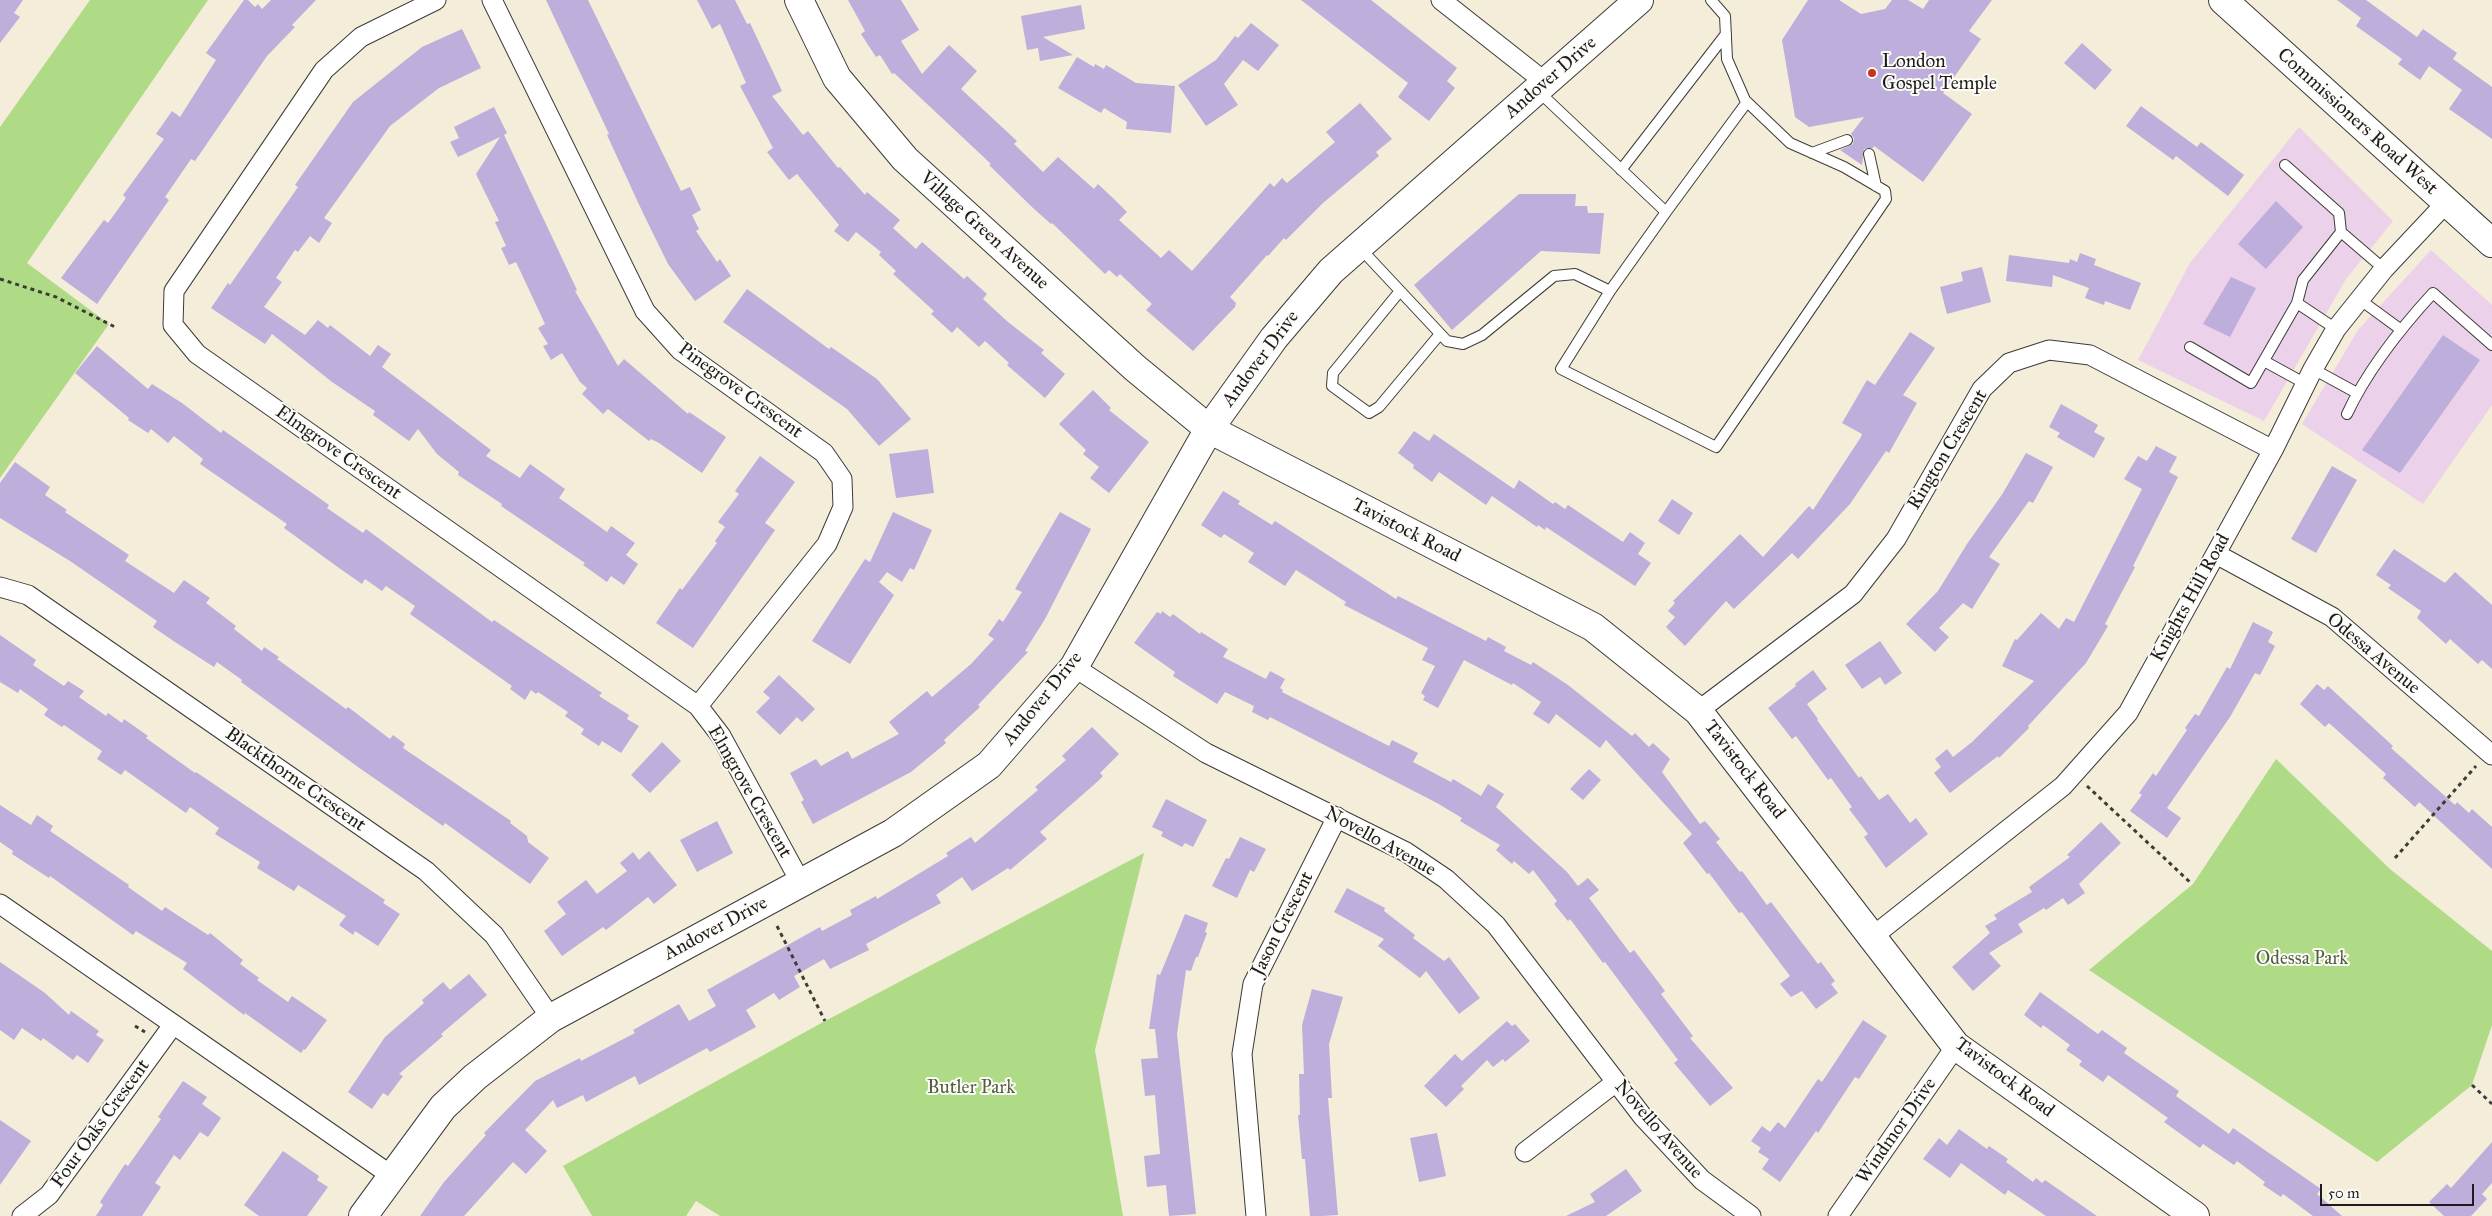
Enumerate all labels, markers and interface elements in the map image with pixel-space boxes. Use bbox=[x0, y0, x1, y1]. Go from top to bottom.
street label: Andover Drive bbox=[1500, 32, 1602, 124]
street label: Commissioners Road West bbox=[2272, 44, 2442, 200]
place label: London Gospel Temple bbox=[1882, 51, 1997, 95]
marker: London Gospel Temple bbox=[1866, 67, 1878, 79]
street label: Village Green Avenue bbox=[915, 167, 1053, 295]
street label: Andover Drive bbox=[1218, 307, 1304, 411]
street label: Pinegrove Crescent bbox=[673, 338, 807, 444]
street label: Rington Crescent bbox=[1903, 386, 1993, 514]
street label: Elmgrove Crescent bbox=[271, 401, 405, 505]
street label: Tavistock Road bbox=[1348, 494, 1464, 568]
street label: Knights Hill Road bbox=[2146, 530, 2236, 666]
street label: Odessa Avenue bbox=[2322, 608, 2424, 700]
street label: Andover Drive bbox=[998, 647, 1088, 751]
street label: Tavistock Road bbox=[1698, 716, 1790, 824]
street label: Elmgrove Crescent bbox=[702, 722, 796, 862]
street label: Blackthorne Crescent bbox=[220, 723, 370, 837]
street label: Novello Avenue bbox=[1321, 802, 1439, 882]
street label: Jason Crescent bbox=[1247, 868, 1319, 980]
street label: Andover Drive bbox=[660, 892, 772, 966]
park label: Odessa Park bbox=[2256, 948, 2348, 970]
street label: Tavistock Road bbox=[1950, 1033, 2058, 1123]
street label: Four Oaks Crescent bbox=[47, 1055, 155, 1193]
street label: Windmor Drive bbox=[1852, 1074, 1942, 1188]
street label: Novello Avenue bbox=[1609, 1076, 1707, 1184]
park label: Butler Park bbox=[927, 1077, 1015, 1099]
scale bar bbox=[2322, 1174, 2476, 1206]
text: 50 m bbox=[2328, 1184, 2360, 1202]

